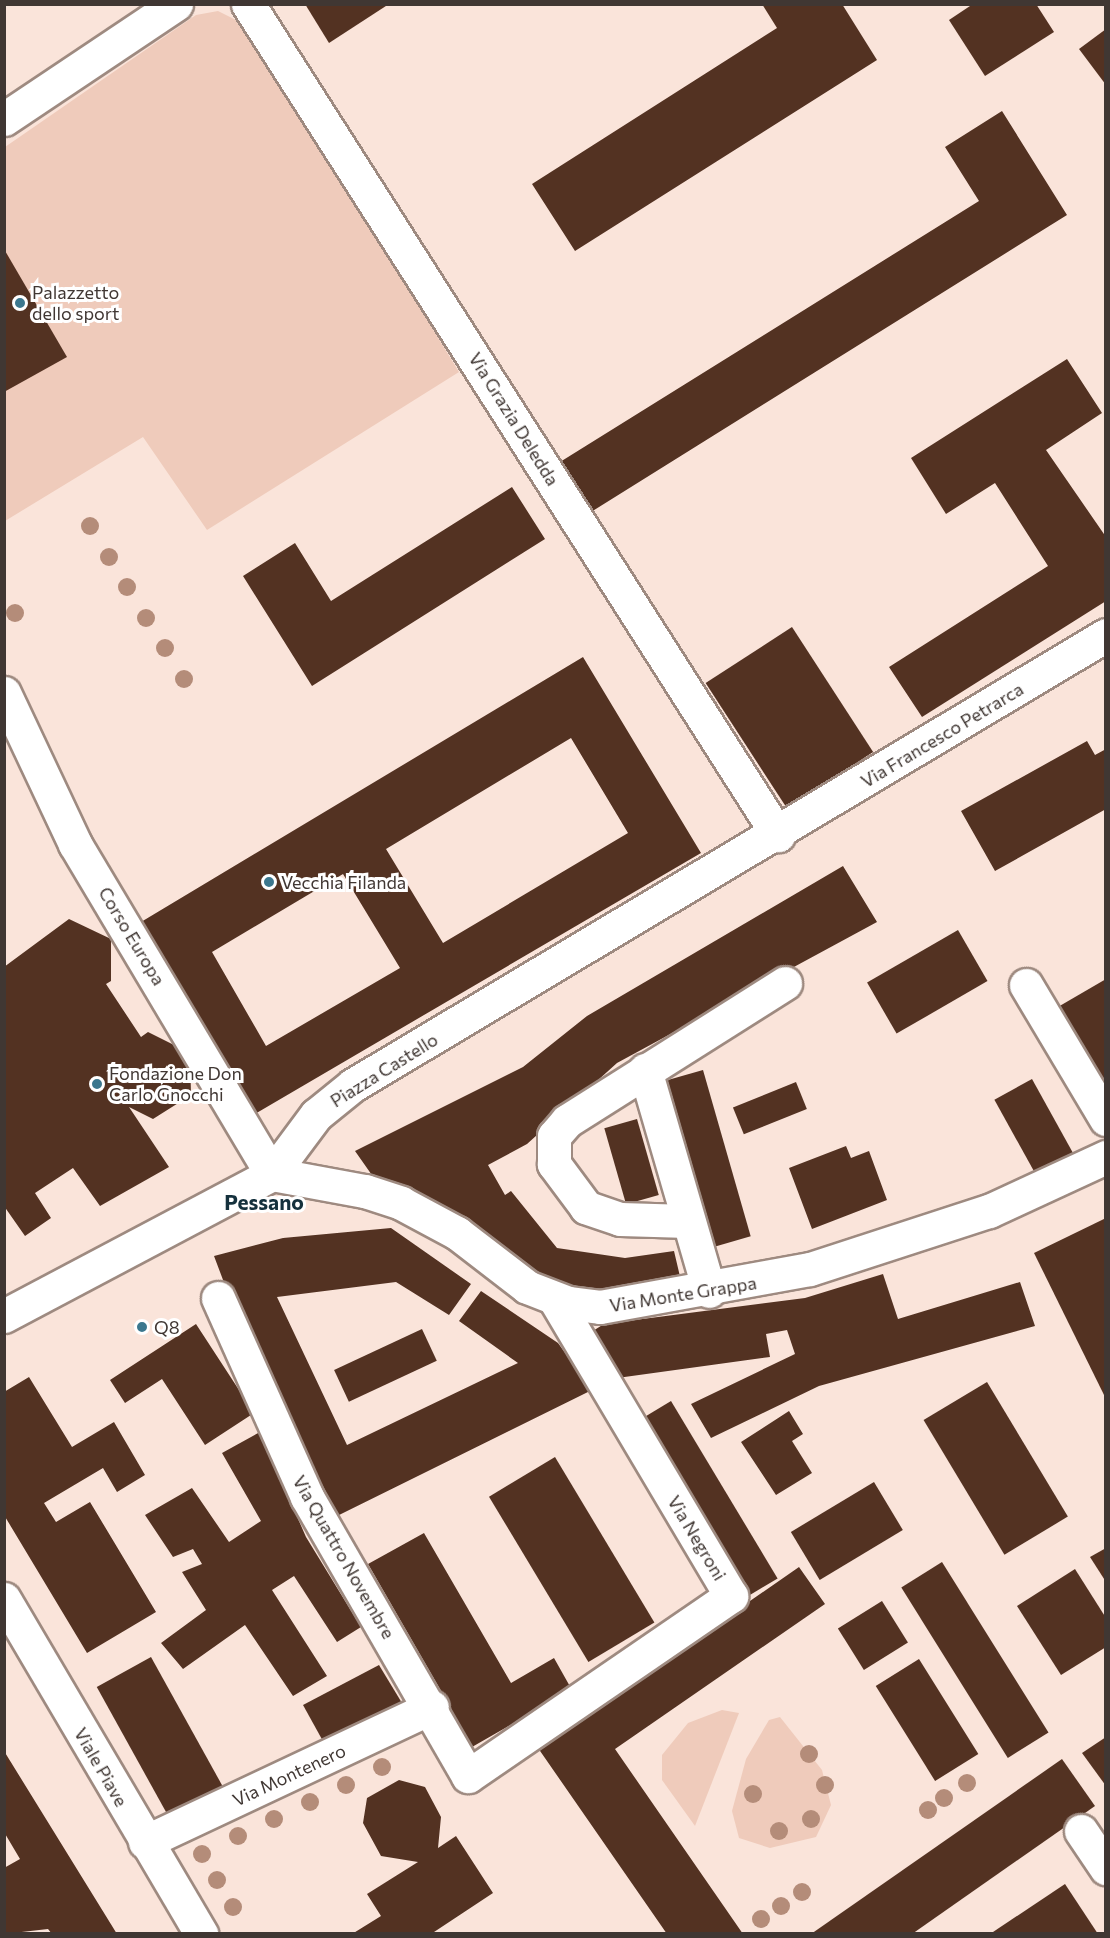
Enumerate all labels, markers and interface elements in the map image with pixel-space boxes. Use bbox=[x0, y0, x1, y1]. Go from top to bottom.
place label: Palazzetto dello sport bbox=[32, 282, 119, 324]
marker: Palazzetto dello sport bbox=[13, 296, 27, 310]
street label: Via Grazia Deledda bbox=[464, 348, 564, 490]
street label: Via Francesco Petrarca bbox=[857, 678, 1027, 792]
place label: Vecchia Filanda bbox=[281, 871, 406, 893]
marker: Vecchia Filanda bbox=[262, 875, 276, 889]
street label: Corso Europa bbox=[94, 883, 170, 989]
street label: Piazza Castello bbox=[326, 1028, 442, 1112]
place label: Fondazione Don Carlo Gnocchi bbox=[109, 1063, 242, 1106]
marker: Fondazione Don Carlo Gnocchi bbox=[90, 1077, 104, 1091]
district label: Pessano bbox=[224, 1189, 304, 1215]
street label: Via Monte Grappa bbox=[608, 1272, 758, 1316]
place label: Q8 bbox=[154, 1316, 180, 1338]
marker: Q8 bbox=[135, 1320, 149, 1334]
street label: Via Quattro Novembre bbox=[288, 1471, 400, 1643]
street label: Via Negroni bbox=[663, 1492, 731, 1584]
street label: Viale Piave bbox=[70, 1724, 132, 1810]
street label: Via Montenero bbox=[229, 1739, 349, 1811]

